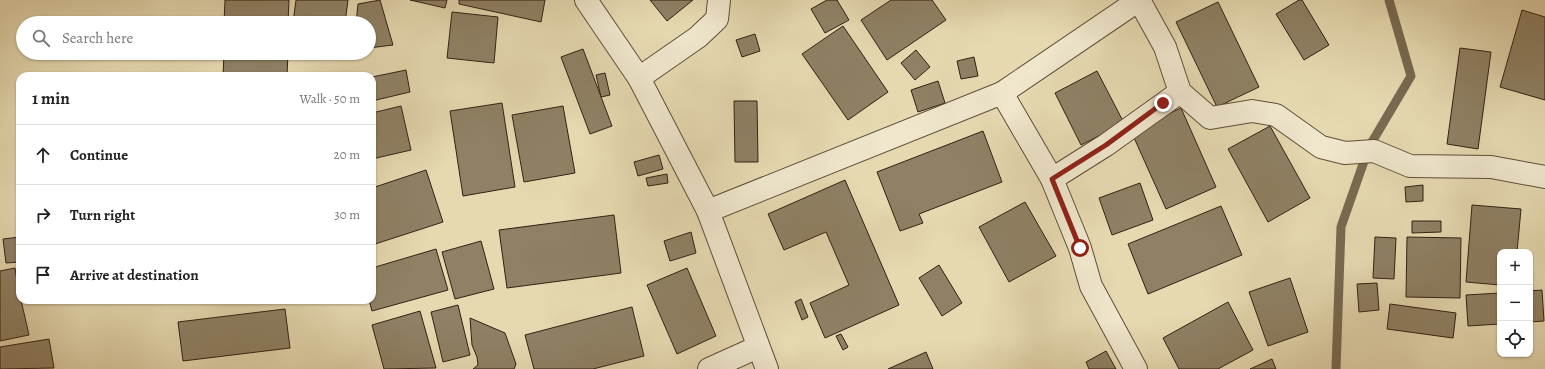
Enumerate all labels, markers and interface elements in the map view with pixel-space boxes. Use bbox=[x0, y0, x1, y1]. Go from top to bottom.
search box bbox=[16, 16, 376, 60]
icon: search bbox=[30, 27, 52, 49]
text: Search here bbox=[62, 28, 133, 48]
text: 1 min bbox=[32, 87, 70, 110]
text: Walk · 50 m bbox=[300, 90, 360, 107]
route end bbox=[1154, 94, 1172, 112]
icon: ahead bbox=[32, 144, 54, 166]
text: Continue bbox=[70, 145, 128, 165]
text: 20 m bbox=[334, 146, 360, 163]
icon: right bbox=[32, 204, 54, 226]
text: Turn right bbox=[70, 205, 135, 225]
text: 30 m bbox=[334, 206, 360, 223]
route start bbox=[1071, 239, 1089, 257]
map controls bbox=[1497, 249, 1533, 357]
button: + bbox=[1497, 249, 1533, 285]
icon: arrive bbox=[32, 264, 54, 286]
text: Arrive at destination bbox=[70, 265, 199, 285]
button: − bbox=[1497, 285, 1533, 321]
button: locate bbox=[1497, 321, 1533, 357]

